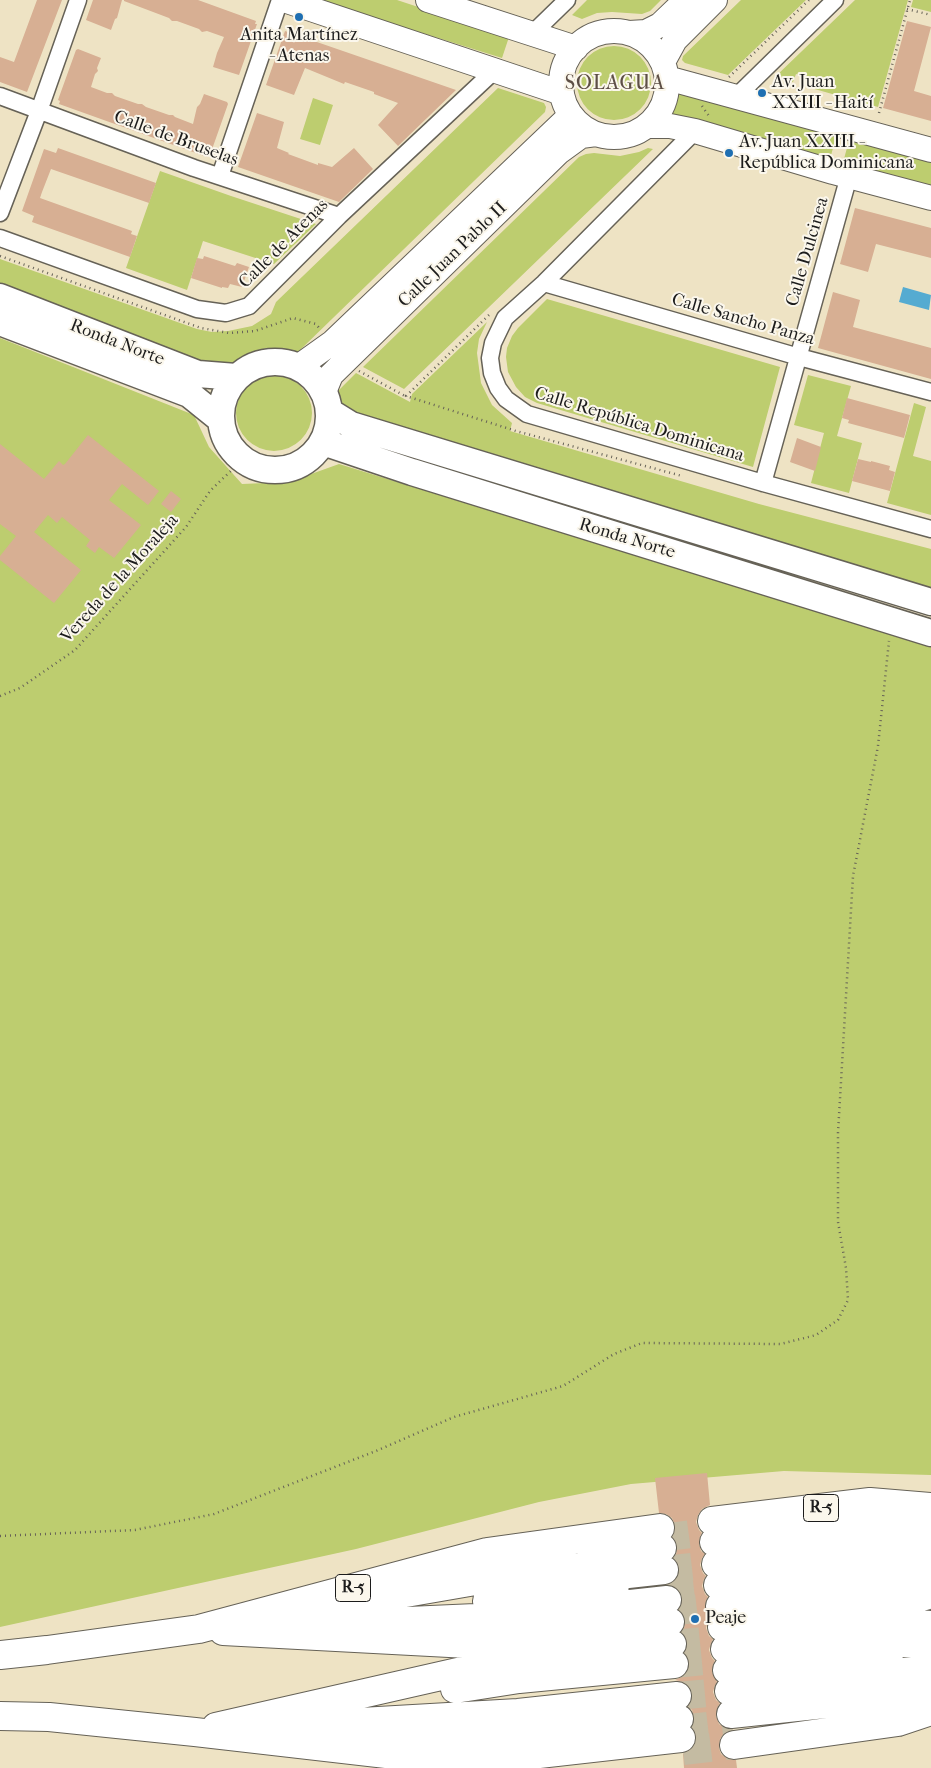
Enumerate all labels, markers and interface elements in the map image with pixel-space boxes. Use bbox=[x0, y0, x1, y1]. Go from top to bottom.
marker: Anita Martínez - Atenas bbox=[293, 11, 305, 23]
place label: Anita Martínez - Atenas bbox=[240, 25, 358, 68]
district label: SOLAGUA bbox=[564, 72, 666, 96]
place label: Av. Juan XXIII - Haití bbox=[772, 72, 873, 115]
marker: Av. Juan XXIII - Haití bbox=[756, 87, 768, 99]
street label: Calle de Bruselas bbox=[111, 107, 241, 171]
place label: Av. Juan XXIII - República Dominicana bbox=[739, 132, 914, 174]
marker: Av. Juan XXIII - República Dominicana bbox=[723, 147, 735, 159]
street label: Calle de Atenas bbox=[235, 195, 333, 293]
street label: Calle Dulcinea bbox=[782, 195, 834, 309]
street label: Calle Juan Pablo II bbox=[394, 198, 512, 312]
street label: Calle Sancho Panza bbox=[669, 289, 817, 351]
street label: Ronda Norte bbox=[67, 315, 167, 371]
street label: Calle República Dominicana bbox=[532, 383, 746, 467]
street label: Vereda de la Moraleja bbox=[57, 510, 183, 648]
street label: Ronda Norte bbox=[576, 514, 678, 564]
road number: R-5 bbox=[804, 1495, 838, 1522]
road number: R-5 bbox=[336, 1575, 370, 1602]
place label: Peaje bbox=[705, 1608, 746, 1630]
marker: Peaje bbox=[689, 1613, 701, 1625]

